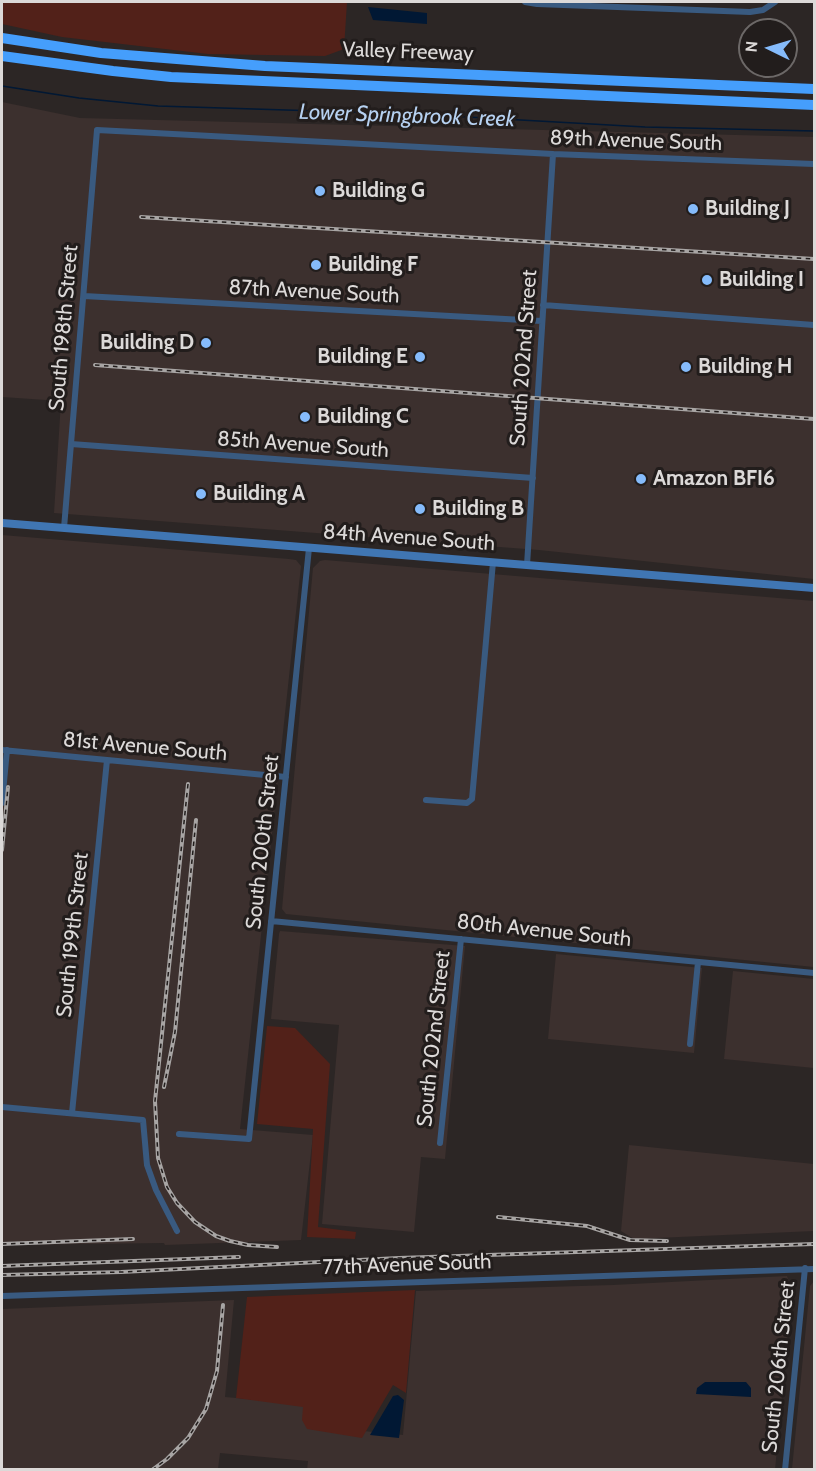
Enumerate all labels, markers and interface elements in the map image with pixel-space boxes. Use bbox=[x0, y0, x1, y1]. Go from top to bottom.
north arrow bbox=[738, 18, 798, 78]
street label: Valley Freeway bbox=[342, 37, 474, 67]
text: N bbox=[742, 40, 762, 53]
water label: Lower Springbrook Creek bbox=[299, 99, 515, 133]
street label: 89th Avenue South bbox=[549, 125, 723, 157]
place label: Building G bbox=[332, 178, 425, 204]
marker: Building G bbox=[313, 184, 327, 198]
place label: Building J bbox=[705, 196, 790, 222]
marker: Building J bbox=[686, 202, 700, 216]
street label: South 198th Street bbox=[44, 244, 84, 412]
place label: Building F bbox=[328, 252, 418, 278]
marker: Building F bbox=[309, 258, 323, 272]
place label: Building I bbox=[719, 267, 804, 293]
street label: South 202nd Street bbox=[505, 269, 543, 447]
marker: Building I bbox=[700, 273, 714, 287]
street label: 87th Avenue South bbox=[228, 275, 400, 309]
place label: Building D bbox=[100, 330, 194, 356]
marker: Building D bbox=[199, 336, 213, 350]
place label: Building E bbox=[317, 344, 408, 370]
marker: Building E bbox=[413, 350, 427, 364]
place label: Building H bbox=[698, 354, 792, 380]
marker: Building H bbox=[679, 360, 693, 374]
place label: Building C bbox=[317, 404, 409, 430]
marker: Building C bbox=[298, 410, 312, 424]
street label: 85th Avenue South bbox=[216, 426, 390, 464]
place label: Amazon BFI6 bbox=[653, 466, 775, 492]
marker: Amazon BFI6 bbox=[634, 472, 648, 486]
place label: Building A bbox=[213, 481, 305, 507]
marker: Building A bbox=[194, 487, 208, 501]
place label: Building B bbox=[432, 496, 524, 522]
marker: Building B bbox=[413, 502, 427, 516]
street label: 84th Avenue South bbox=[322, 519, 496, 557]
street label: 81st Avenue South bbox=[62, 727, 228, 767]
street label: South 200th Street bbox=[241, 753, 285, 931]
street label: South 199th Street bbox=[52, 851, 94, 1019]
street label: 80th Avenue South bbox=[456, 909, 632, 953]
street label: South 202nd Street bbox=[412, 950, 456, 1128]
street label: 77th Avenue South bbox=[322, 1249, 492, 1281]
street label: South 206th Street bbox=[757, 1280, 801, 1454]

